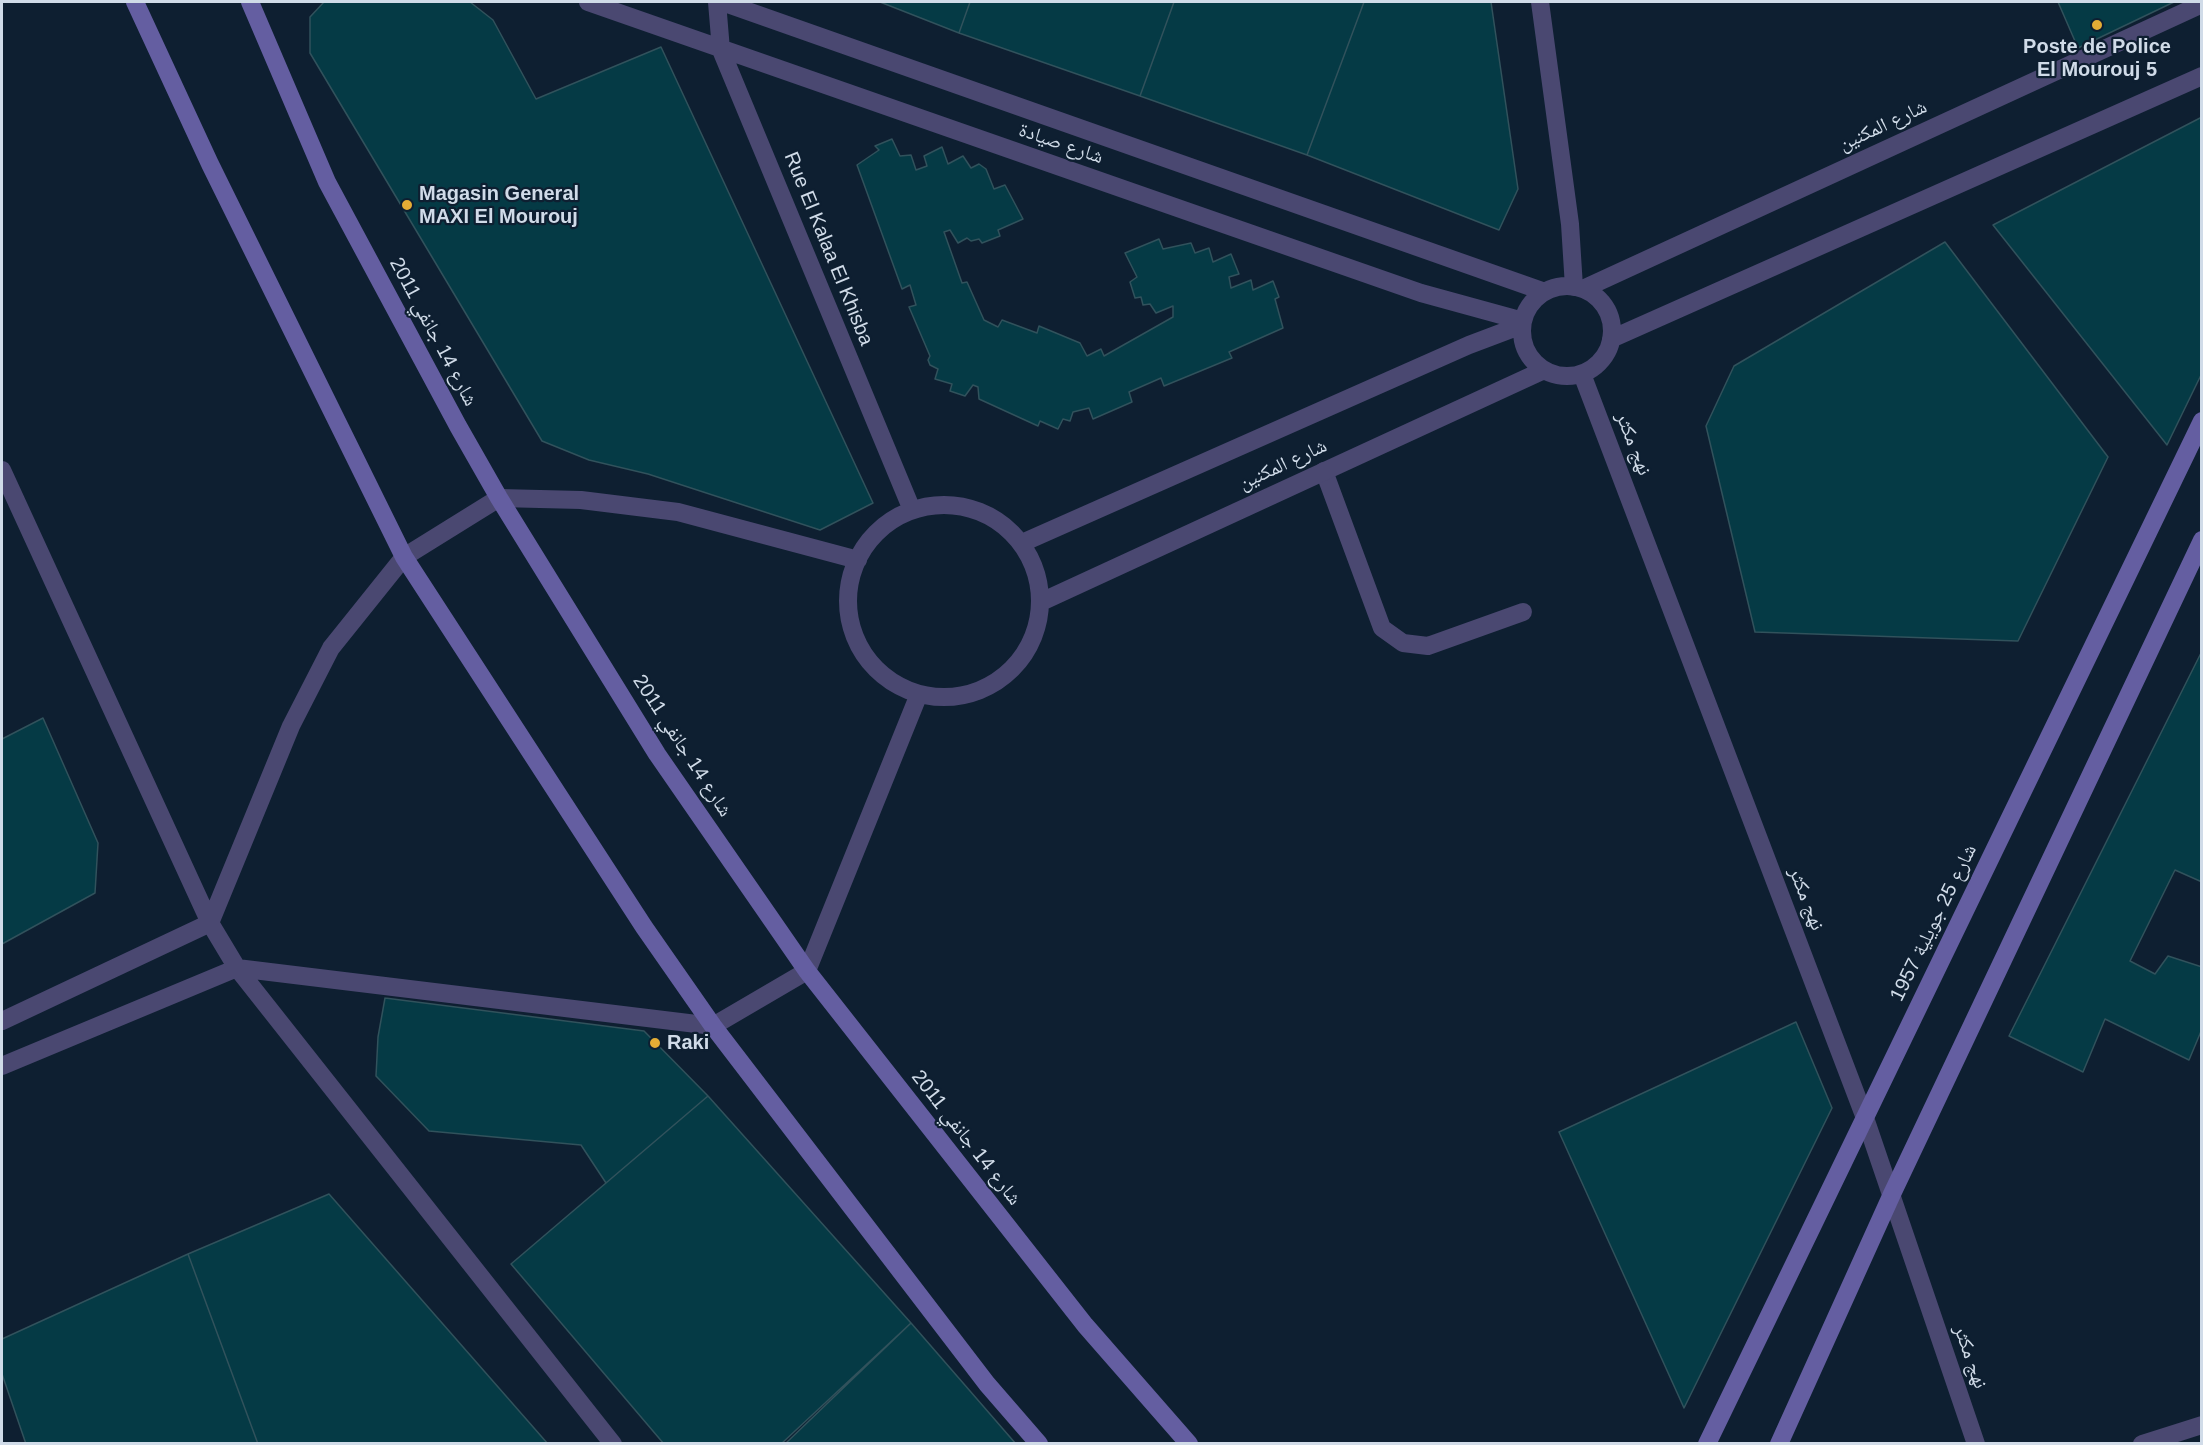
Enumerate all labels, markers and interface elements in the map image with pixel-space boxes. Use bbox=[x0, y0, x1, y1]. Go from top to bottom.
marker: Poste de Police El Mourouj 5 bbox=[2090, 18, 2104, 32]
place label: Poste de Police El Mourouj 5 bbox=[2023, 35, 2171, 82]
street label: شارع المكنين bbox=[1835, 95, 1931, 157]
street label: شارع صيادة bbox=[1015, 118, 1107, 170]
street label: Rue El Kalaa El Khisba bbox=[778, 149, 878, 349]
place label: Magasin General MAXI El Mourouj bbox=[419, 182, 579, 229]
marker: Magasin General MAXI El Mourouj bbox=[400, 198, 414, 212]
street label: شارع 14 جانفي 2011 bbox=[384, 254, 482, 410]
street label: نهج مكثر bbox=[1610, 409, 1656, 479]
street label: شارع المكنين bbox=[1235, 434, 1331, 496]
street label: شارع 14 جانفي 2011 bbox=[627, 670, 737, 822]
street label: شارع 25 جويلية 1957 bbox=[1886, 841, 1982, 1005]
street label: نهج مكثر bbox=[1783, 864, 1829, 934]
place label: Raki bbox=[667, 1031, 709, 1055]
marker: Raki bbox=[648, 1036, 662, 1050]
street label: شارع 14 جانفي 2011 bbox=[906, 1066, 1026, 1210]
street label: نهج مكثر bbox=[1948, 1322, 1992, 1392]

